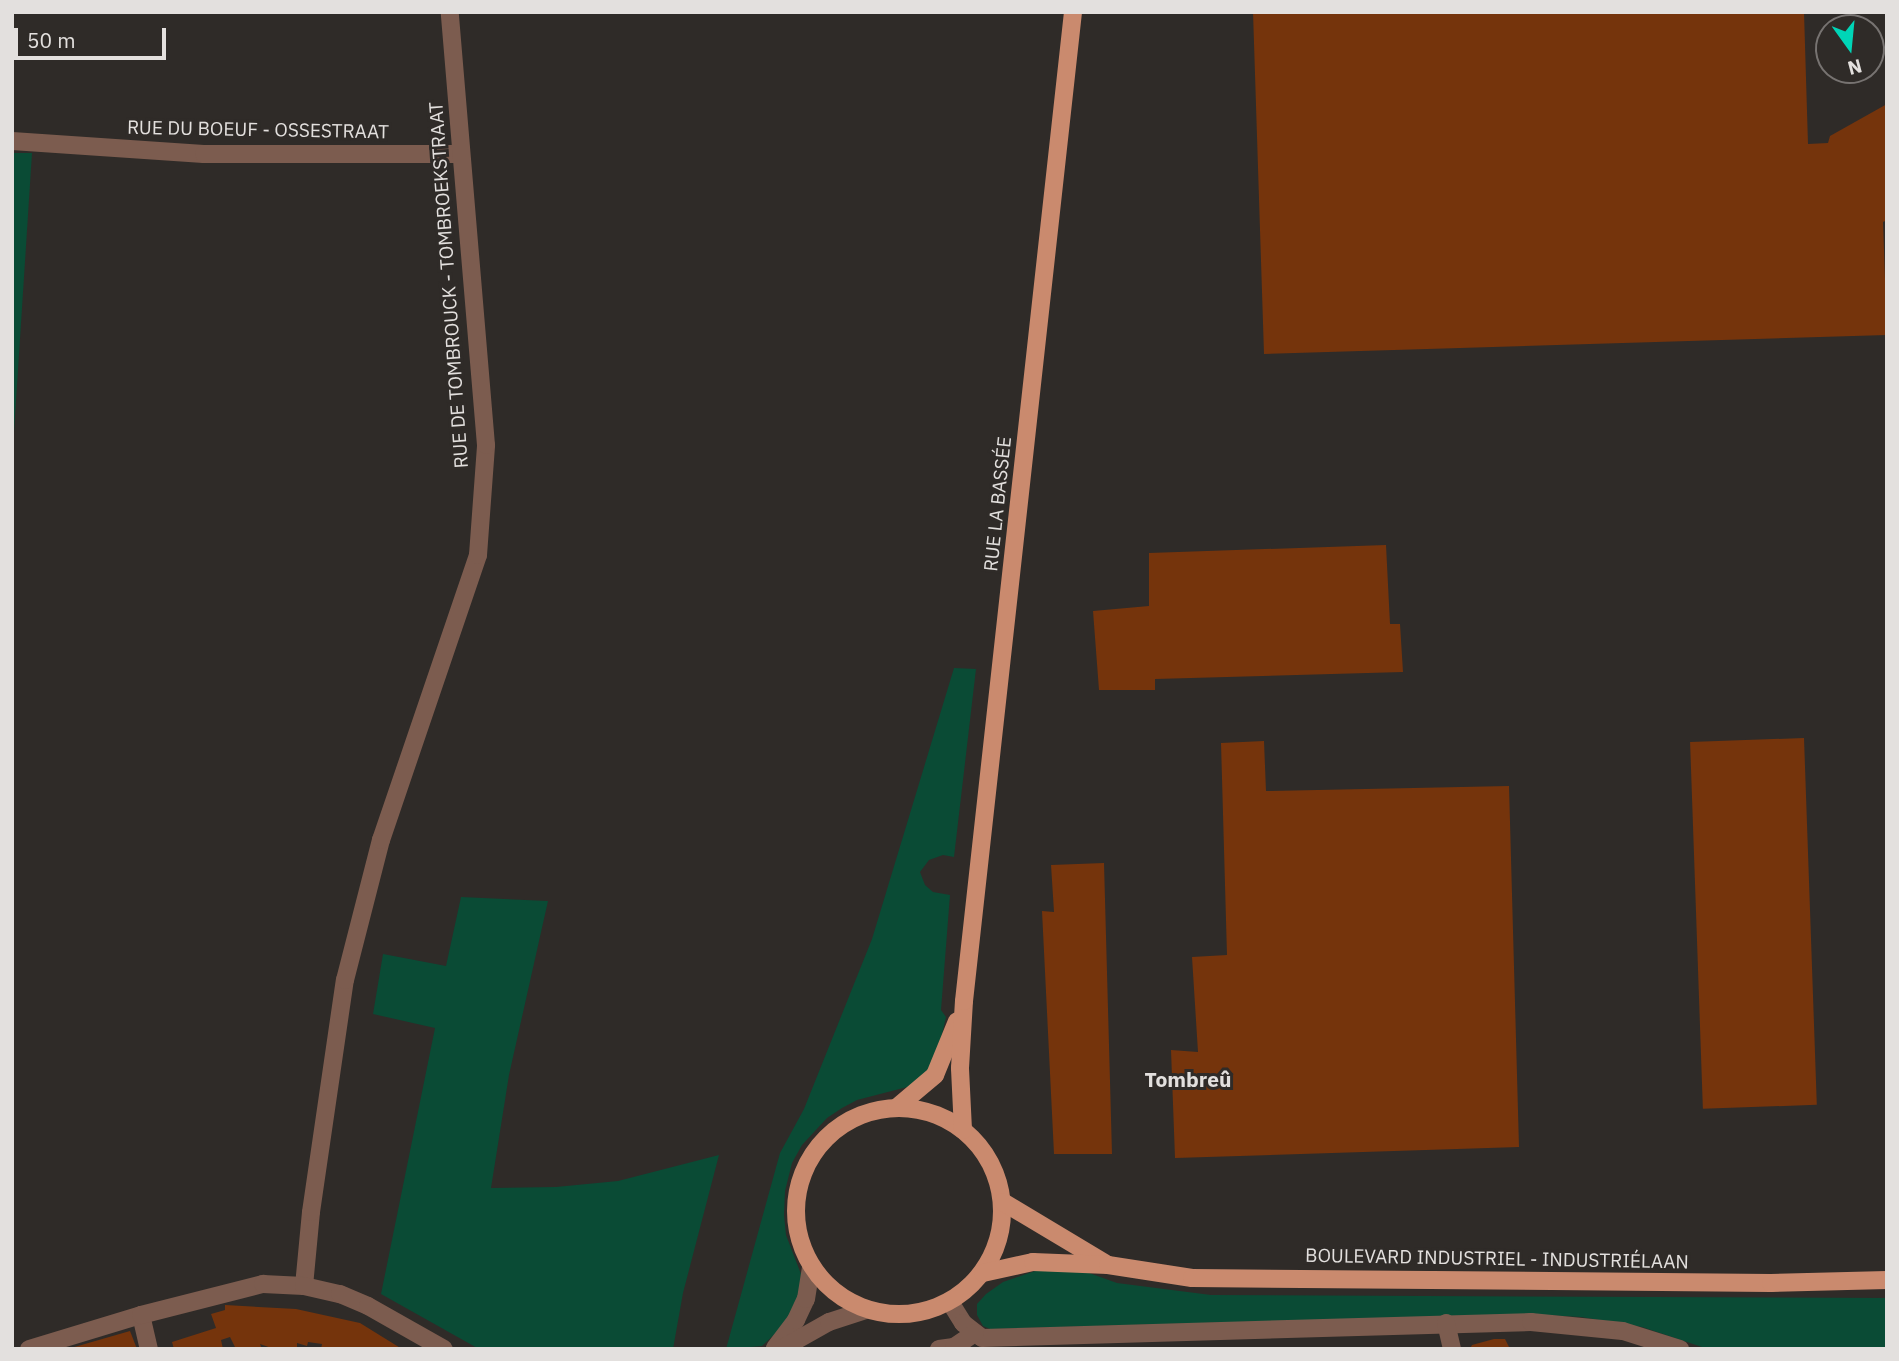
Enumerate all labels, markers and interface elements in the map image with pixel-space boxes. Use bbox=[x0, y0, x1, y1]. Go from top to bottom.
scale bar bbox=[18, 14, 170, 58]
north arrow bbox=[1815, 14, 1885, 84]
text: 50 m bbox=[27, 26, 76, 54]
text: N bbox=[1845, 54, 1865, 81]
street label: RUE DE TOMBROUCK - TOMBROEKSTRAAT bbox=[425, 101, 473, 469]
street label: RUE DU BOEUF - OSSESTRAAT bbox=[127, 116, 389, 144]
street label: RUE LA BASSÉE bbox=[980, 436, 1016, 572]
district label: Tombreû bbox=[1145, 1066, 1231, 1092]
street label: BOULEVARD INDUSTRIEL - INDUSTRIÉLAAN bbox=[1305, 1244, 1689, 1274]

